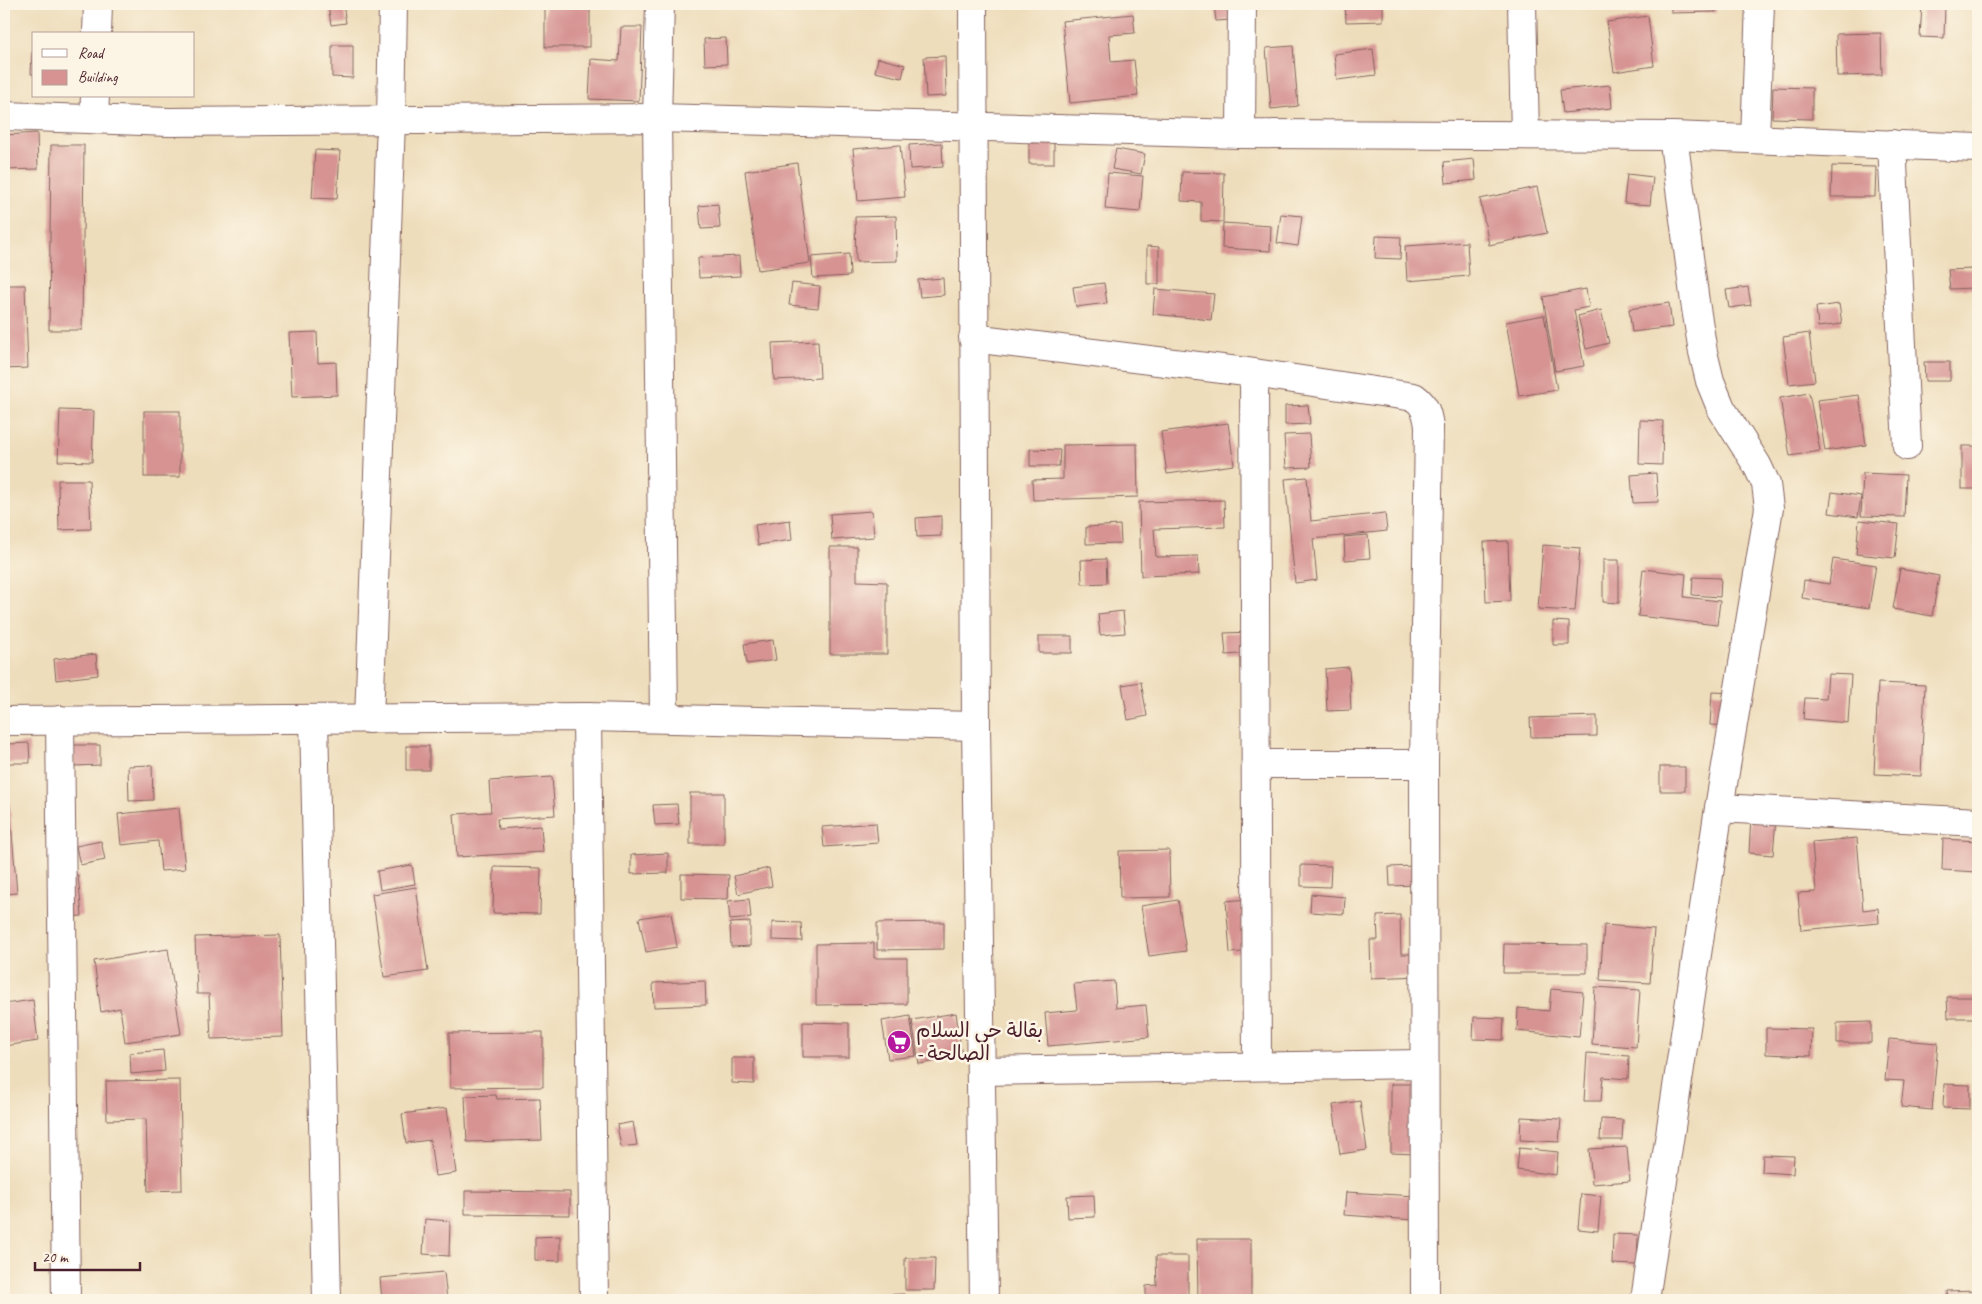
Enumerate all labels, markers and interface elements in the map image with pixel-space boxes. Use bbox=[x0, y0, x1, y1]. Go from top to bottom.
legend bbox=[32, 32, 195, 98]
text: Road bbox=[78, 44, 105, 63]
text: Building bbox=[78, 68, 118, 87]
place label: بقالة حي السلام - الصالحة bbox=[916, 1018, 1043, 1066]
supermarket icon: بقالة حي السلام - الصالحة bbox=[886, 1029, 912, 1055]
scale bar bbox=[35, 1239, 140, 1271]
text: 20 m bbox=[42, 1248, 69, 1267]

